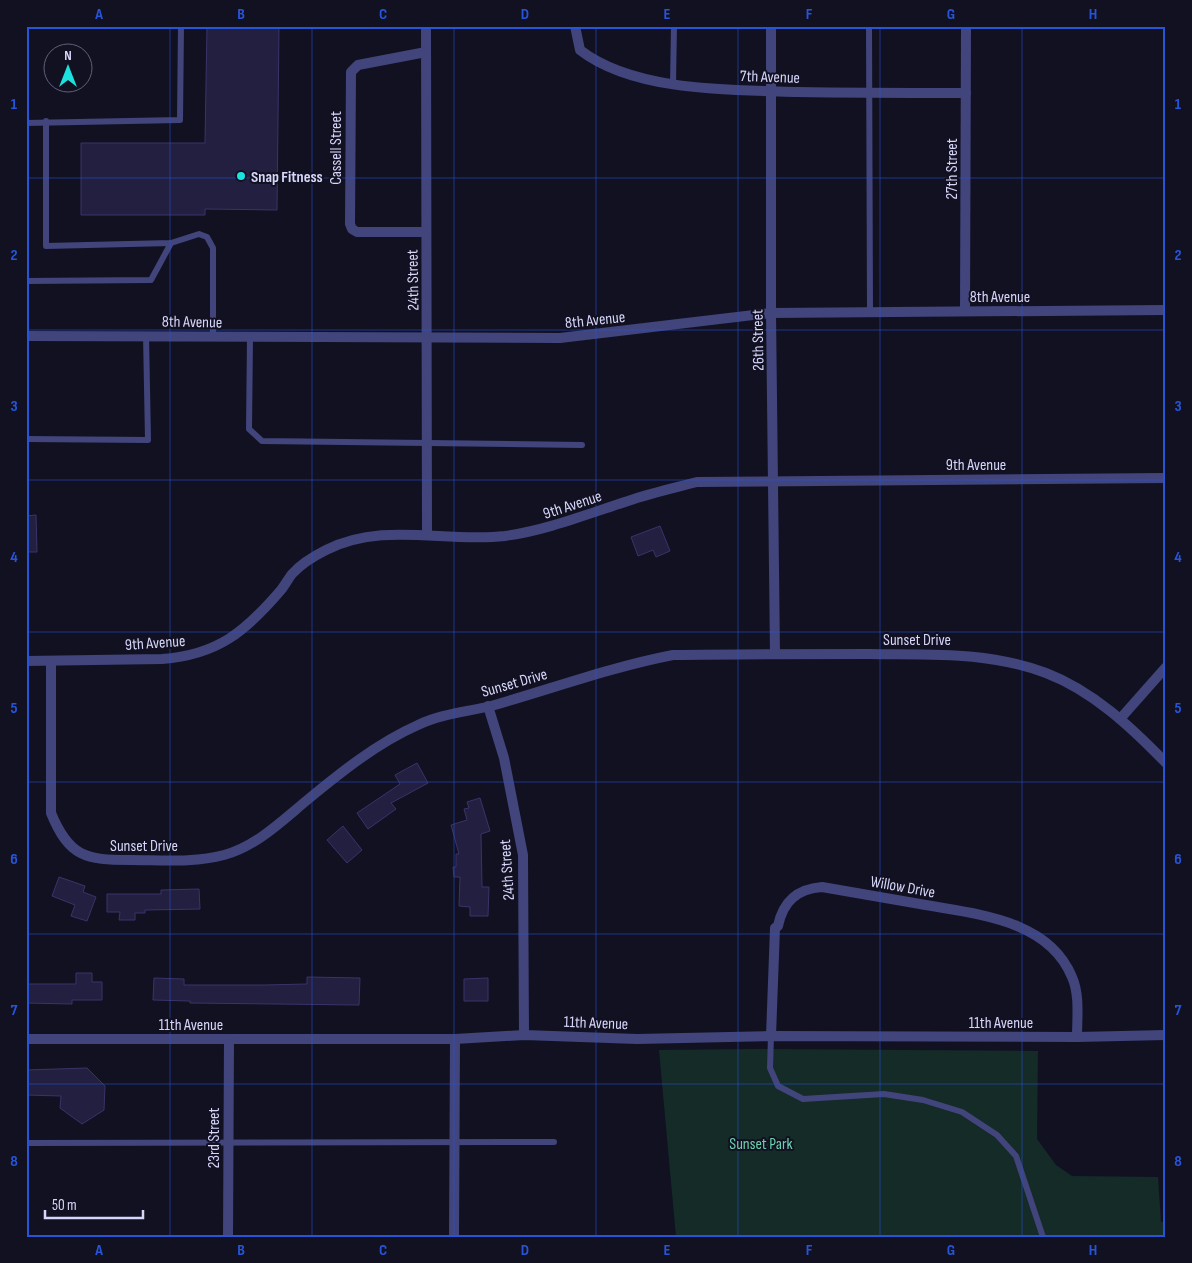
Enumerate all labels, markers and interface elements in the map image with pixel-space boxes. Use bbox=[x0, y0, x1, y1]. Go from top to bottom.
text: A bbox=[94, 5, 103, 24]
text: B bbox=[237, 5, 245, 24]
text: C bbox=[379, 5, 387, 24]
text: D bbox=[521, 5, 529, 24]
text: E bbox=[664, 5, 671, 24]
text: F bbox=[806, 5, 813, 24]
text: G bbox=[947, 5, 955, 24]
text: H bbox=[1089, 5, 1097, 24]
north arrow bbox=[42, 42, 92, 92]
text: N bbox=[64, 47, 72, 64]
street label: 7th Avenue bbox=[740, 67, 800, 88]
text: 1 bbox=[11, 95, 18, 114]
text: 1 bbox=[1175, 95, 1182, 114]
street label: Cassell Street bbox=[327, 111, 346, 185]
street label: 27th Street bbox=[943, 138, 962, 200]
place label: Snap Fitness bbox=[251, 168, 323, 187]
marker: Snap Fitness bbox=[235, 170, 247, 182]
text: 2 bbox=[10, 246, 18, 265]
text: 2 bbox=[1174, 246, 1182, 265]
street label: 24th Street bbox=[403, 249, 424, 311]
street label: 8th Avenue bbox=[970, 288, 1030, 307]
street label: 8th Avenue bbox=[564, 308, 626, 333]
street label: 26th Street bbox=[748, 309, 769, 371]
street label: 8th Avenue bbox=[162, 312, 222, 333]
text: 3 bbox=[10, 397, 18, 416]
text: 3 bbox=[1174, 397, 1182, 416]
street label: 9th Avenue bbox=[946, 456, 1006, 475]
street label: 9th Avenue bbox=[541, 487, 604, 524]
text: 4 bbox=[10, 548, 18, 567]
text: 4 bbox=[1174, 548, 1182, 567]
street label: Sunset Drive bbox=[883, 631, 951, 650]
street label: 9th Avenue bbox=[124, 632, 186, 655]
street label: Sunset Drive bbox=[479, 665, 550, 702]
text: 5 bbox=[10, 699, 18, 718]
text: 5 bbox=[1174, 699, 1182, 718]
street label: Sunset Drive bbox=[110, 837, 178, 856]
street label: 24th Street bbox=[496, 839, 519, 901]
text: 6 bbox=[10, 850, 18, 869]
text: 6 bbox=[1174, 850, 1182, 869]
street label: Willow Drive bbox=[869, 872, 937, 903]
text: 7 bbox=[11, 1001, 18, 1020]
text: 7 bbox=[1175, 1001, 1182, 1020]
street label: 11th Avenue bbox=[563, 1013, 629, 1034]
street label: 11th Avenue bbox=[969, 1014, 1033, 1033]
street label: 11th Avenue bbox=[159, 1016, 223, 1035]
street label: 23rd Street bbox=[205, 1108, 224, 1168]
park label: Sunset Park bbox=[729, 1135, 793, 1154]
text: 8 bbox=[10, 1152, 18, 1171]
text: 8 bbox=[1174, 1152, 1182, 1171]
scale bar bbox=[45, 1188, 142, 1220]
text: 50 m bbox=[52, 1196, 77, 1215]
text: A bbox=[94, 1241, 103, 1260]
text: B bbox=[237, 1241, 245, 1260]
text: C bbox=[379, 1241, 387, 1260]
text: D bbox=[521, 1241, 529, 1260]
text: E bbox=[664, 1241, 671, 1260]
text: F bbox=[806, 1241, 813, 1260]
text: G bbox=[947, 1241, 955, 1260]
text: H bbox=[1089, 1241, 1097, 1260]

